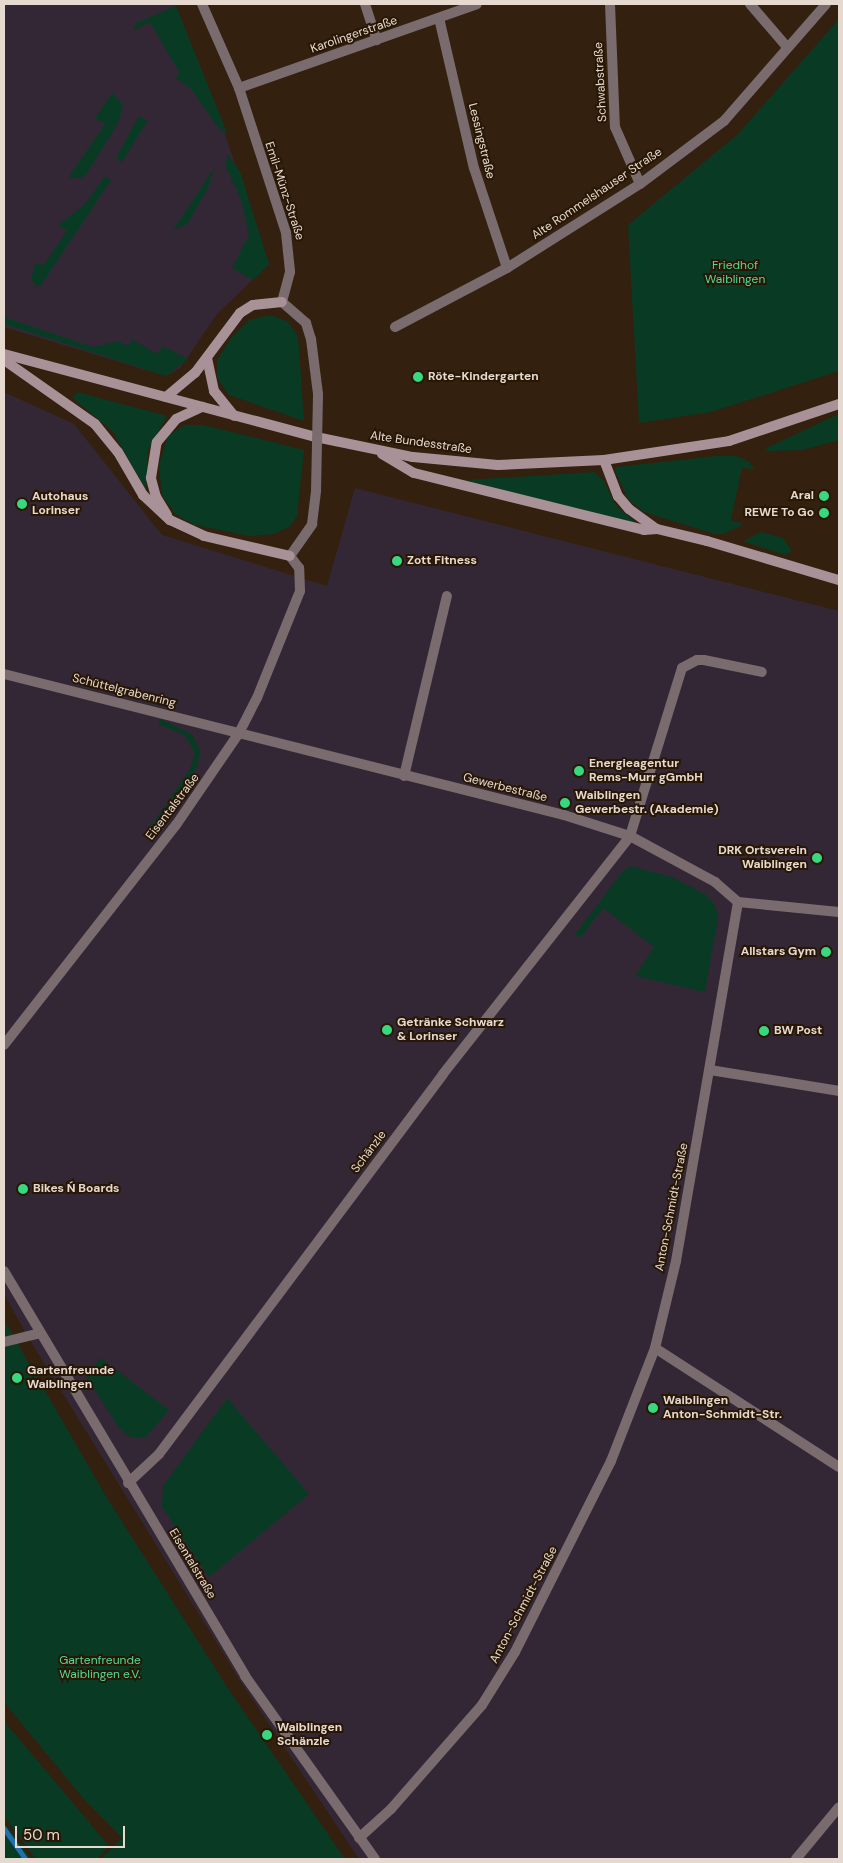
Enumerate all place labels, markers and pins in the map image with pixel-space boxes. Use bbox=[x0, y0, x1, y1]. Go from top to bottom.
place label: Röte-Kindergarten bbox=[428, 370, 539, 384]
marker: Röte-Kindergarten bbox=[412, 371, 424, 383]
place label: Aral bbox=[790, 489, 814, 503]
place label: Autohaus Lorinser bbox=[32, 490, 88, 518]
marker: Aral bbox=[818, 490, 830, 502]
marker: Autohaus Lorinser bbox=[16, 498, 28, 510]
place label: REWE To Go bbox=[745, 506, 814, 520]
marker: REWE To Go bbox=[818, 507, 830, 519]
place label: Zott Fitness bbox=[407, 554, 477, 568]
marker: Zott Fitness bbox=[391, 555, 403, 567]
place label: Energieagentur Rems-Murr gGmbH bbox=[589, 757, 703, 785]
marker: Energieagentur Rems-Murr gGmbH bbox=[573, 765, 585, 777]
place label: Waiblingen Gewerbestr. (Akademie) bbox=[575, 789, 719, 817]
marker: Waiblingen Gewerbestr. (Akademie) bbox=[559, 797, 571, 809]
place label: DRK Ortsverein Waiblingen bbox=[718, 844, 807, 872]
marker: DRK Ortsverein Waiblingen bbox=[811, 852, 823, 864]
place label: Allstars Gym bbox=[741, 945, 816, 959]
marker: Allstars Gym bbox=[820, 946, 832, 958]
place label: Getränke Schwarz & Lorinser bbox=[397, 1016, 504, 1044]
marker: Getränke Schwarz & Lorinser bbox=[381, 1024, 393, 1036]
place label: BW Post bbox=[774, 1024, 822, 1038]
marker: BW Post bbox=[758, 1025, 770, 1037]
place label: Bikes Ń Boards bbox=[33, 1182, 119, 1196]
marker: Bikes Ń Boards bbox=[17, 1183, 29, 1195]
place label: Gartenfreunde Waiblingen bbox=[27, 1364, 114, 1392]
marker: Gartenfreunde Waiblingen bbox=[11, 1372, 23, 1384]
place label: Waiblingen Anton-Schmidt-Str. bbox=[663, 1394, 782, 1422]
marker: Waiblingen Anton-Schmidt-Str. bbox=[647, 1402, 659, 1414]
place label: Waiblingen Schänzle bbox=[277, 1721, 342, 1749]
marker: Waiblingen Schänzle bbox=[261, 1729, 273, 1741]

